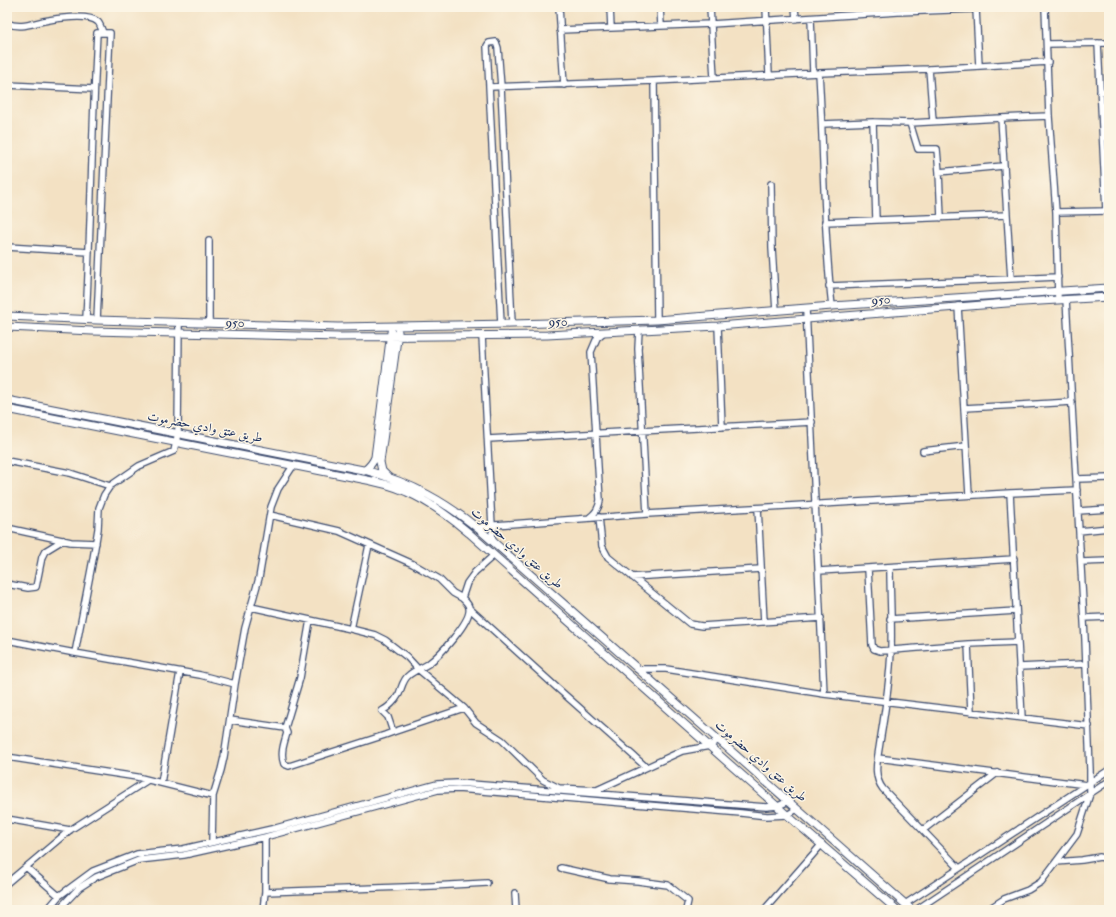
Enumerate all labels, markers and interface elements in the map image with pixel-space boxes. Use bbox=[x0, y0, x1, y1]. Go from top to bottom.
street label: 950 bbox=[870, 291, 891, 309]
street label: 950 bbox=[547, 314, 568, 330]
street label: 950 bbox=[224, 315, 245, 331]
street label: طريق عتق وادي حضرموت bbox=[146, 408, 264, 448]
street label: طريق عتق وادي حضرموت bbox=[466, 504, 566, 594]
street label: طريق عتق وادي حضرموت bbox=[710, 717, 810, 807]

